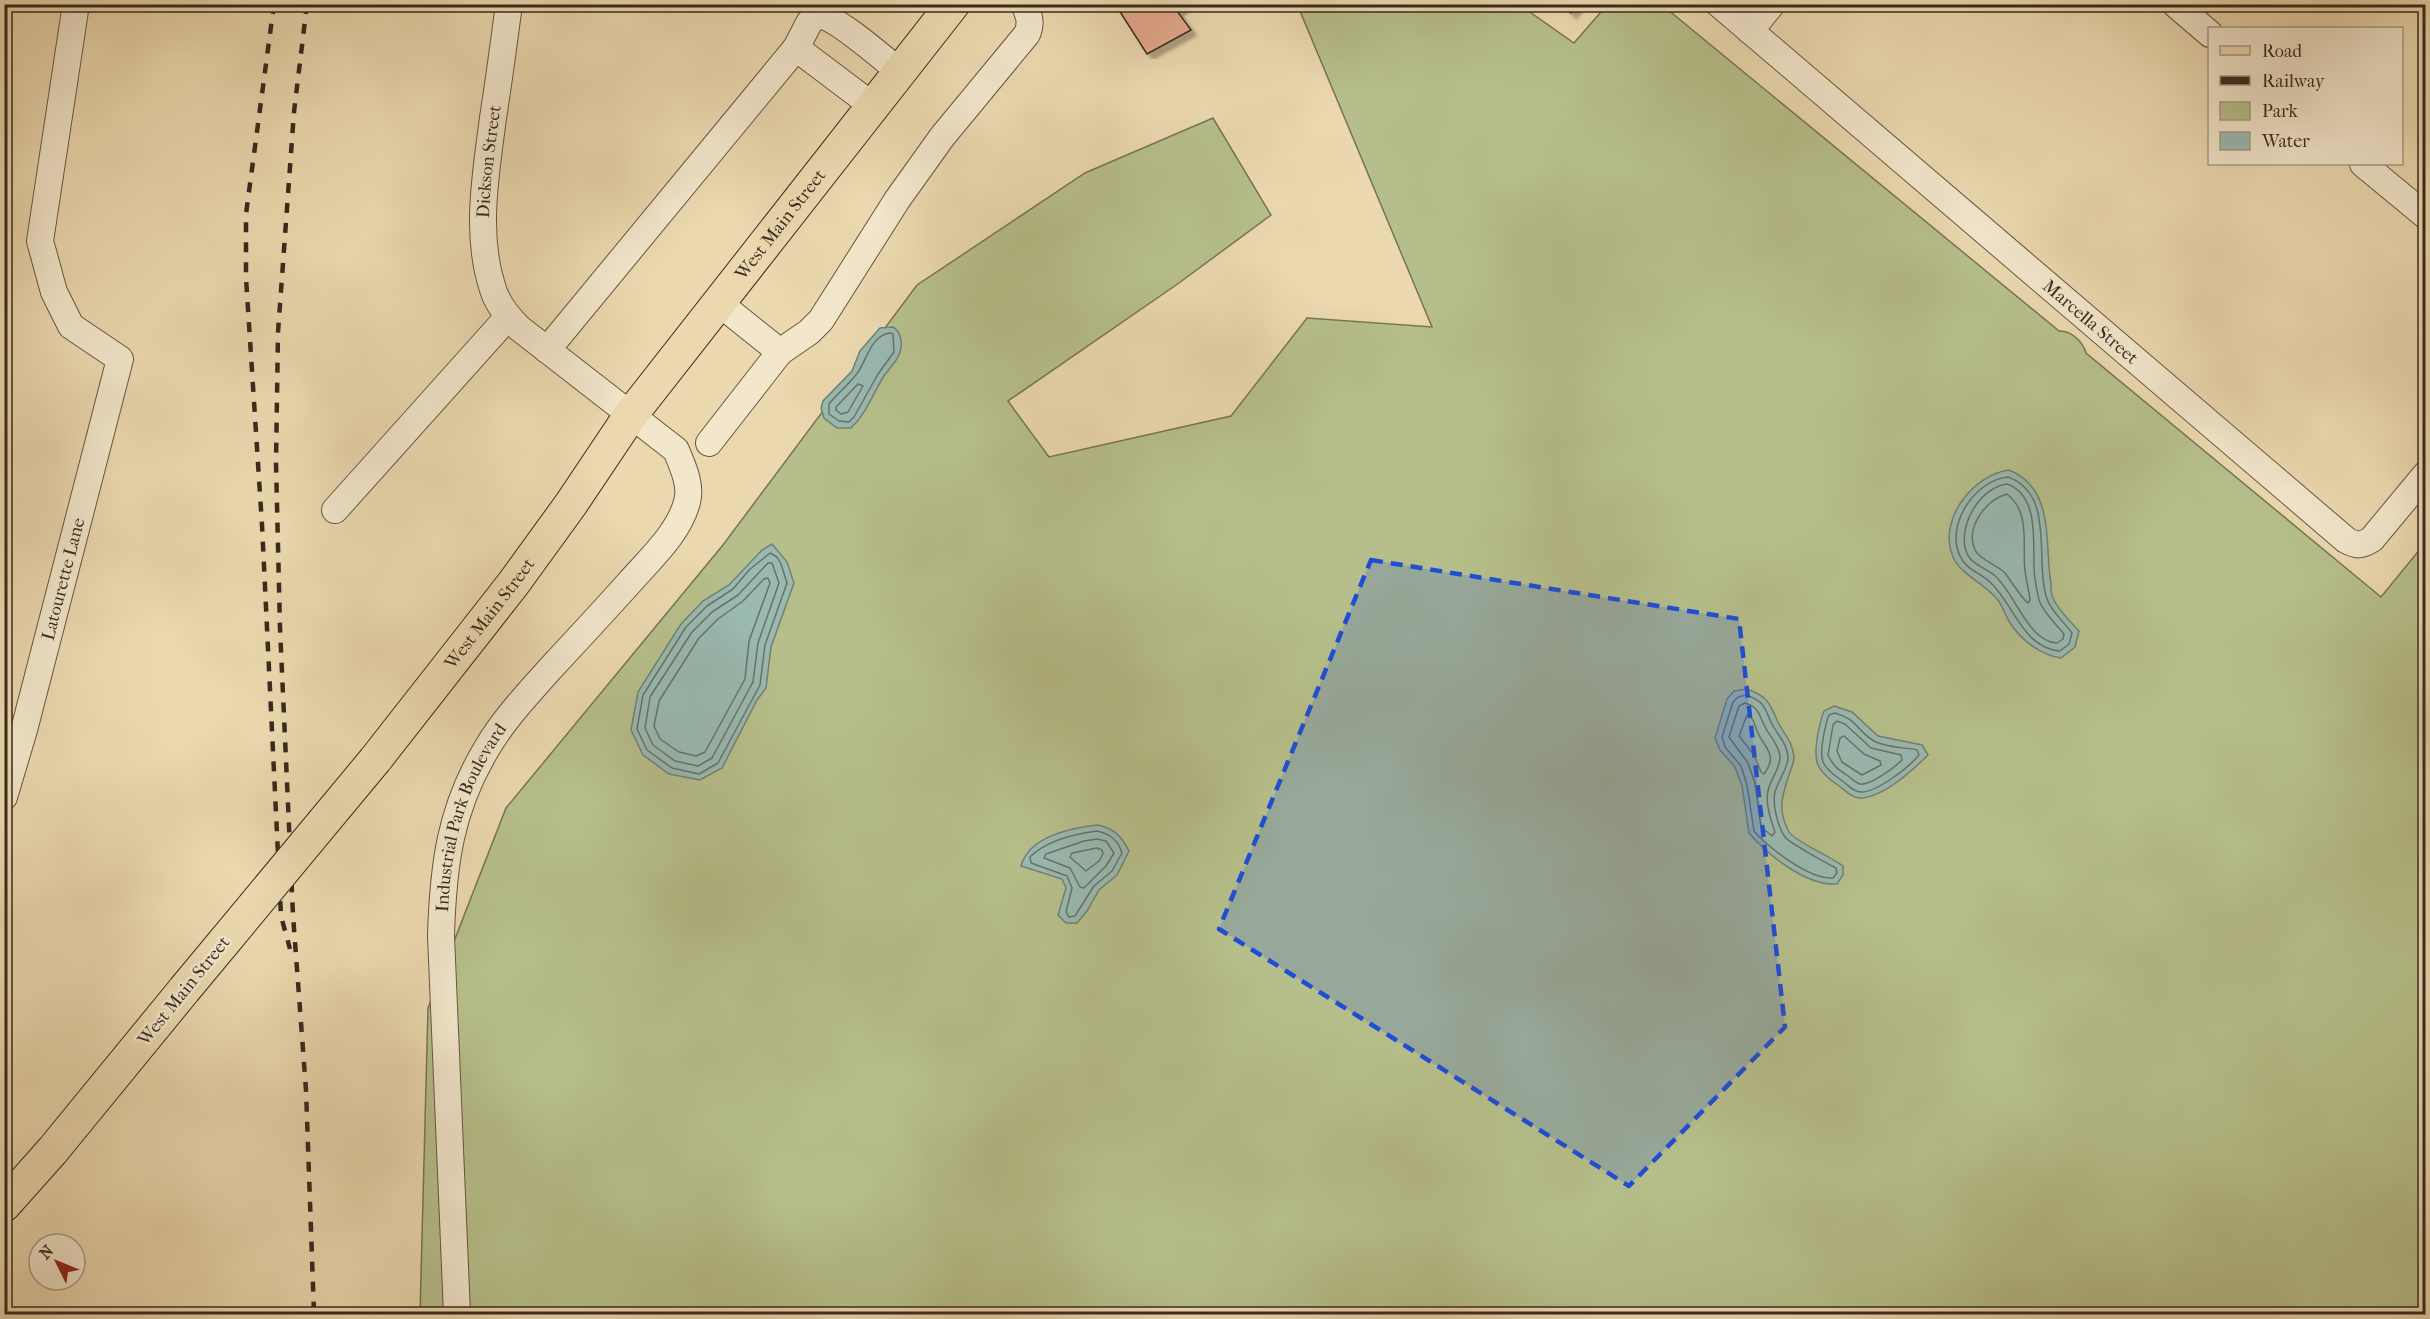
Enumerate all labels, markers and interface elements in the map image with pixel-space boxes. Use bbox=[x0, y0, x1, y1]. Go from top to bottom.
legend bbox=[2208, 27, 2403, 165]
text: Road bbox=[2262, 41, 2302, 62]
text: Railway bbox=[2262, 71, 2326, 92]
text: Park bbox=[2262, 101, 2299, 122]
street label: Dickson Street bbox=[472, 103, 505, 218]
text: Water bbox=[2261, 131, 2310, 152]
street label: West Main Street bbox=[730, 165, 830, 284]
street label: Marcella Street bbox=[2039, 275, 2143, 369]
street label: Latourette Lane bbox=[37, 515, 89, 642]
street label: West Main Street bbox=[439, 553, 539, 674]
street label: Industrial Park Boulevard bbox=[431, 719, 511, 913]
street label: West Main Street bbox=[133, 932, 235, 1051]
north arrow bbox=[27, 1232, 87, 1292]
text: N bbox=[35, 1241, 58, 1263]

